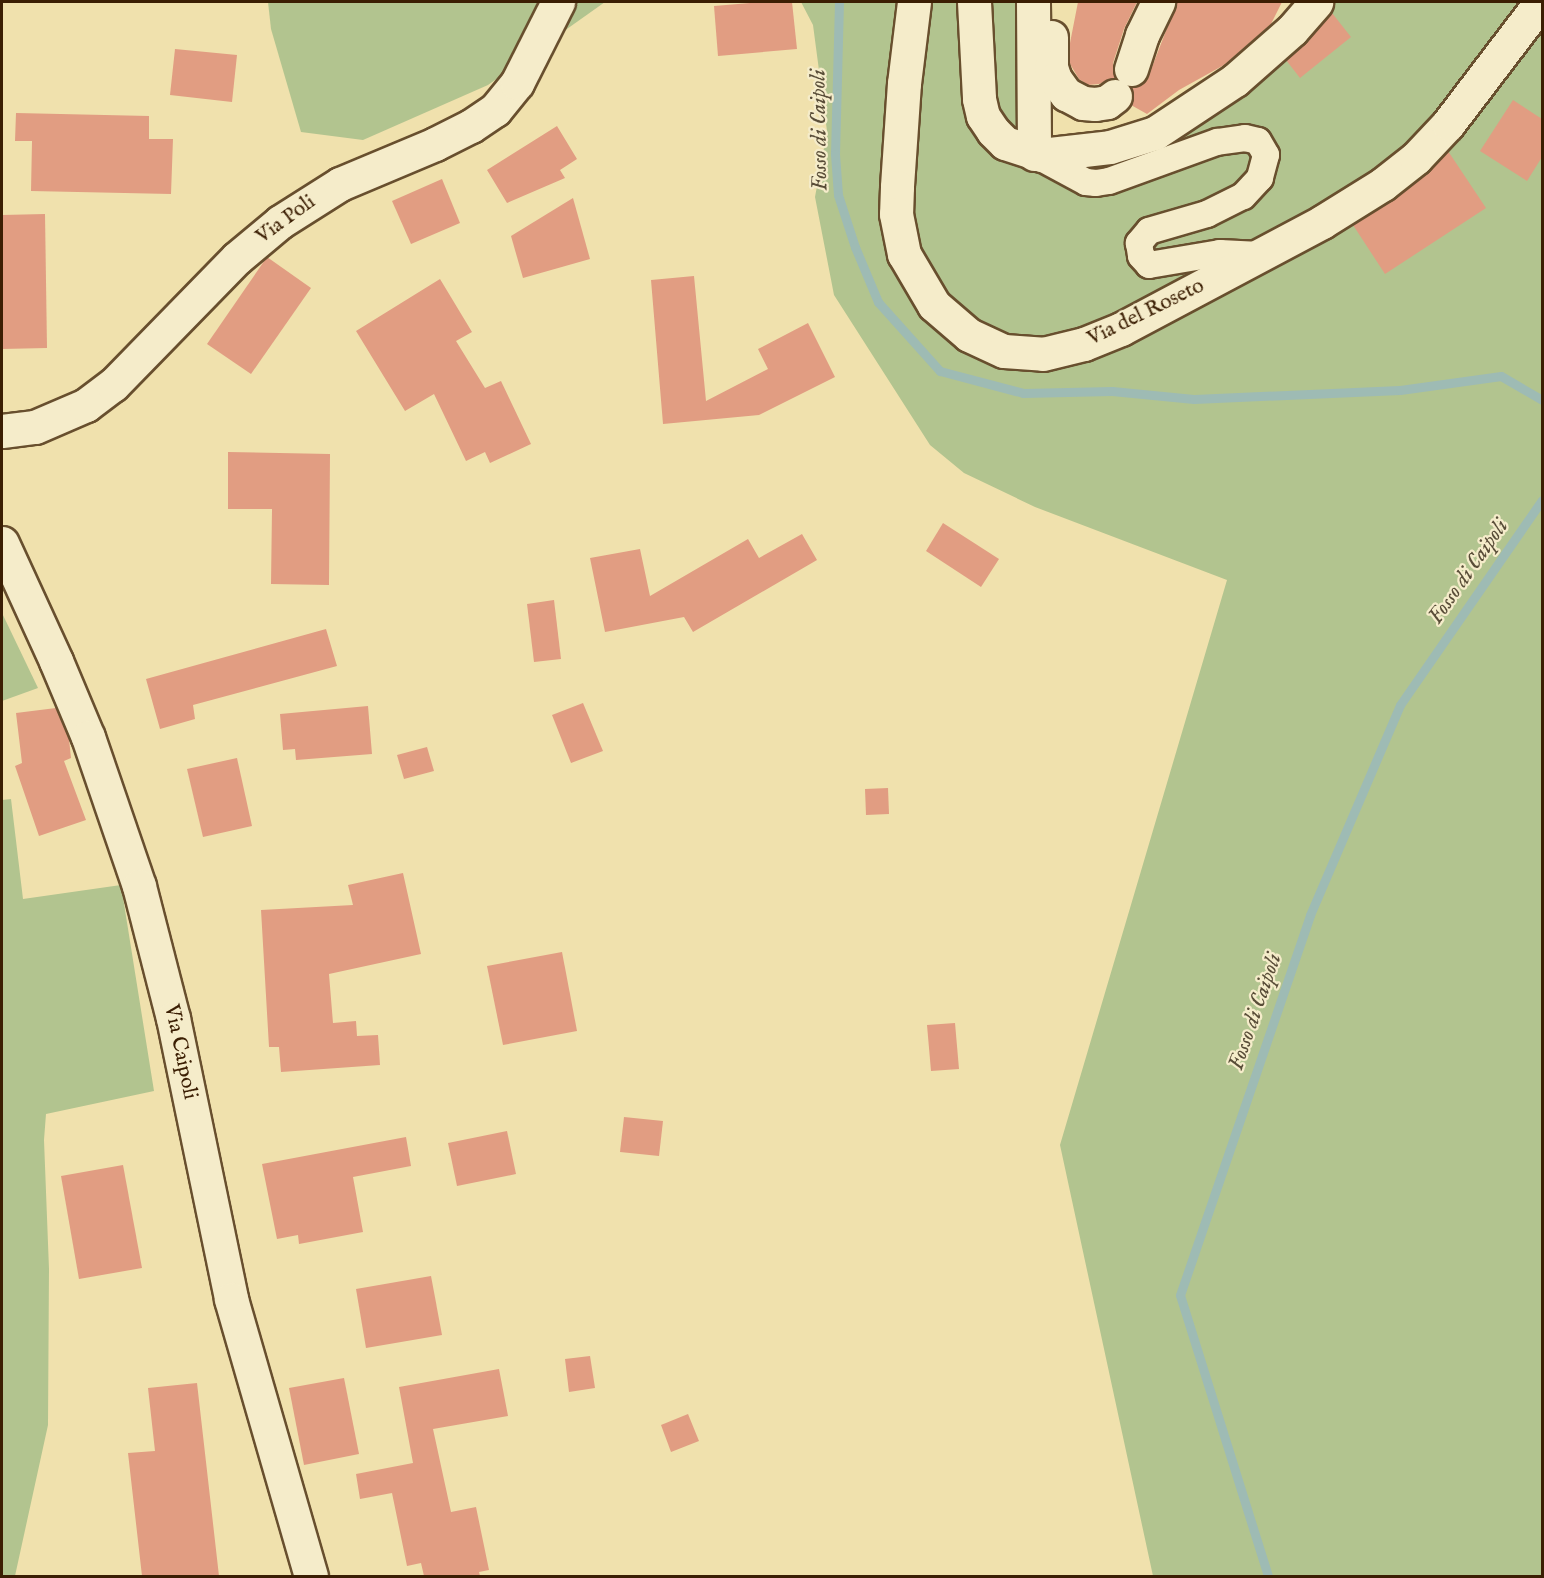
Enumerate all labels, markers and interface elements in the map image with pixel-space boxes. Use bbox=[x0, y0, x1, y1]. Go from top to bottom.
water label: Fosso di Caipoli bbox=[806, 69, 834, 191]
street label: Via Poli bbox=[251, 190, 321, 250]
street label: Via del Roseto bbox=[1083, 274, 1209, 352]
water label: Fosso di Caipoli bbox=[1423, 515, 1515, 629]
water label: Fosso di Caipoli bbox=[1224, 950, 1288, 1074]
street label: Via Caipoli bbox=[158, 1002, 202, 1102]

